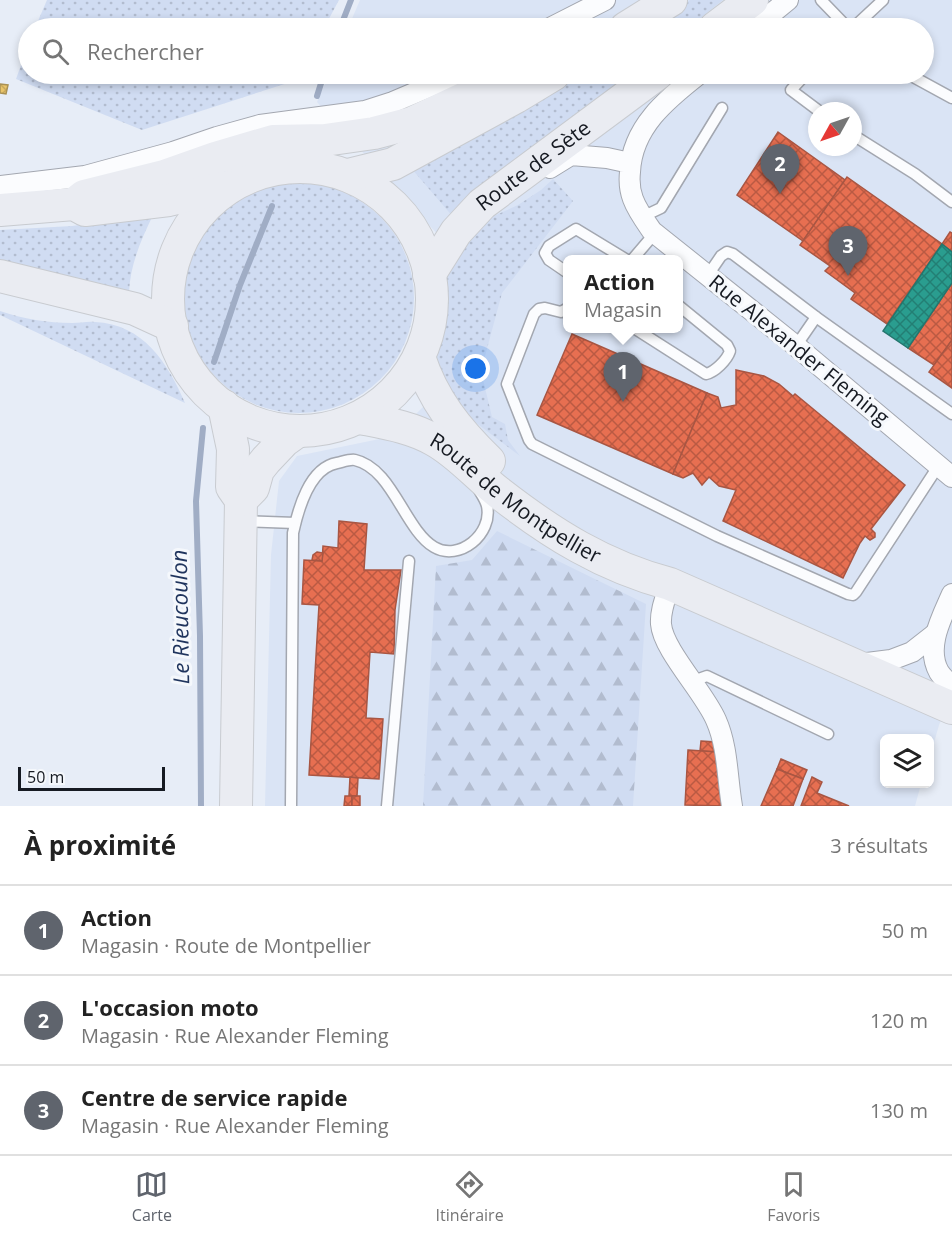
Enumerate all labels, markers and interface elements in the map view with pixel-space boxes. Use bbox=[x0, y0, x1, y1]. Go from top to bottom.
search box bbox=[18, 18, 934, 84]
icon: search bbox=[39, 35, 72, 68]
text: Rechercher bbox=[87, 36, 204, 66]
north arrow bbox=[808, 102, 862, 156]
street label: Route de Sète bbox=[470, 113, 596, 217]
pin: 2 bbox=[760, 144, 800, 194]
pin: 3 bbox=[828, 226, 868, 276]
popup bbox=[563, 255, 683, 333]
text: Action bbox=[584, 266, 655, 296]
street label: Rue Alexander Fleming bbox=[704, 268, 896, 431]
text: Magasin bbox=[584, 296, 662, 323]
pin: 1 bbox=[604, 352, 642, 402]
your location bbox=[461, 354, 490, 383]
street label: Route de Montpellier bbox=[425, 426, 606, 569]
water label: Le Rieucoulon bbox=[163, 549, 195, 685]
map controls bbox=[880, 734, 934, 788]
button: layers bbox=[880, 734, 934, 788]
scale bar bbox=[18, 764, 165, 792]
text: 50 m bbox=[27, 766, 64, 788]
text: À proximité bbox=[24, 827, 176, 863]
text: 3 résultats bbox=[830, 832, 928, 859]
text: Action bbox=[81, 902, 152, 932]
text: 1 bbox=[38, 917, 49, 944]
text: 50 m bbox=[881, 917, 928, 944]
text: Magasin · Route de Montpellier bbox=[81, 932, 371, 959]
text: L'occasion moto bbox=[81, 992, 259, 1022]
text: 2 bbox=[38, 1007, 49, 1034]
text: 120 m bbox=[870, 1007, 928, 1034]
text: Magasin · Rue Alexander Fleming bbox=[81, 1022, 389, 1049]
text: Centre de service rapide bbox=[81, 1082, 347, 1112]
text: 3 bbox=[38, 1097, 49, 1124]
text: 130 m bbox=[870, 1097, 928, 1124]
text: Magasin · Rue Alexander Fleming bbox=[81, 1112, 389, 1139]
tab: Carte bbox=[132, 1168, 172, 1226]
tab: Itinéraire bbox=[436, 1168, 504, 1226]
tab: Favoris bbox=[767, 1168, 820, 1226]

